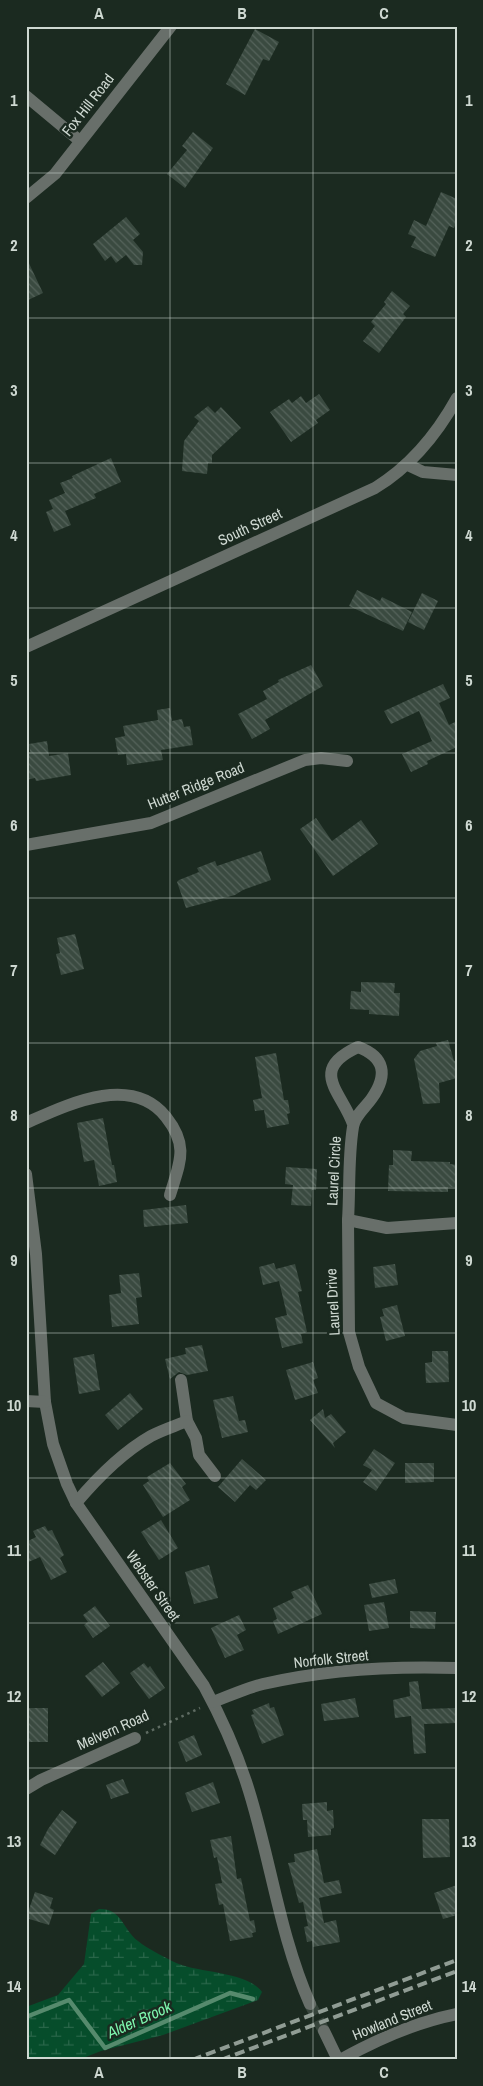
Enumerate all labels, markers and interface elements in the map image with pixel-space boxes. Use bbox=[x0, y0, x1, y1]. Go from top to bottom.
text: A bbox=[94, 2, 104, 24]
text: B bbox=[237, 2, 247, 24]
text: C bbox=[379, 2, 389, 24]
street label: Fox Hill Road bbox=[57, 69, 119, 140]
text: 1 bbox=[10, 89, 18, 111]
text: 1 bbox=[465, 89, 473, 111]
text: 2 bbox=[10, 234, 18, 256]
text: 2 bbox=[465, 234, 473, 256]
text: 3 bbox=[10, 379, 18, 401]
text: 3 bbox=[465, 379, 473, 401]
street label: South Street bbox=[214, 502, 286, 551]
text: 4 bbox=[10, 524, 18, 546]
text: 4 bbox=[465, 524, 473, 546]
text: 5 bbox=[10, 669, 18, 691]
text: 5 bbox=[465, 669, 473, 691]
street label: Hutter Ridge Road bbox=[144, 757, 247, 814]
text: 6 bbox=[10, 814, 18, 836]
text: 6 bbox=[465, 814, 473, 836]
text: 7 bbox=[10, 959, 18, 981]
text: 7 bbox=[465, 959, 473, 981]
text: 8 bbox=[10, 1104, 18, 1126]
text: 8 bbox=[465, 1104, 473, 1126]
street label: Laurel Circle bbox=[321, 1135, 346, 1206]
text: 9 bbox=[10, 1249, 18, 1271]
text: 9 bbox=[465, 1249, 473, 1271]
street label: Laurel Drive bbox=[320, 1268, 345, 1336]
text: 10 bbox=[7, 1394, 21, 1416]
text: 10 bbox=[462, 1394, 476, 1416]
text: 11 bbox=[7, 1539, 22, 1561]
text: 11 bbox=[462, 1539, 477, 1561]
street label: Webster Street bbox=[121, 1546, 186, 1626]
street label: Norfolk Street bbox=[292, 1644, 370, 1673]
text: 12 bbox=[7, 1685, 21, 1707]
text: 12 bbox=[462, 1685, 476, 1707]
street label: Melvern Road bbox=[74, 1704, 152, 1755]
text: 13 bbox=[7, 1830, 21, 1852]
text: 13 bbox=[462, 1830, 476, 1852]
text: 14 bbox=[7, 1975, 22, 1997]
text: 14 bbox=[462, 1975, 477, 1997]
street label: Howland Street bbox=[349, 1994, 435, 2045]
water label: Alder Brook bbox=[102, 1995, 175, 2043]
text: A bbox=[94, 2061, 104, 2083]
text: B bbox=[237, 2061, 247, 2083]
text: C bbox=[379, 2061, 389, 2083]

